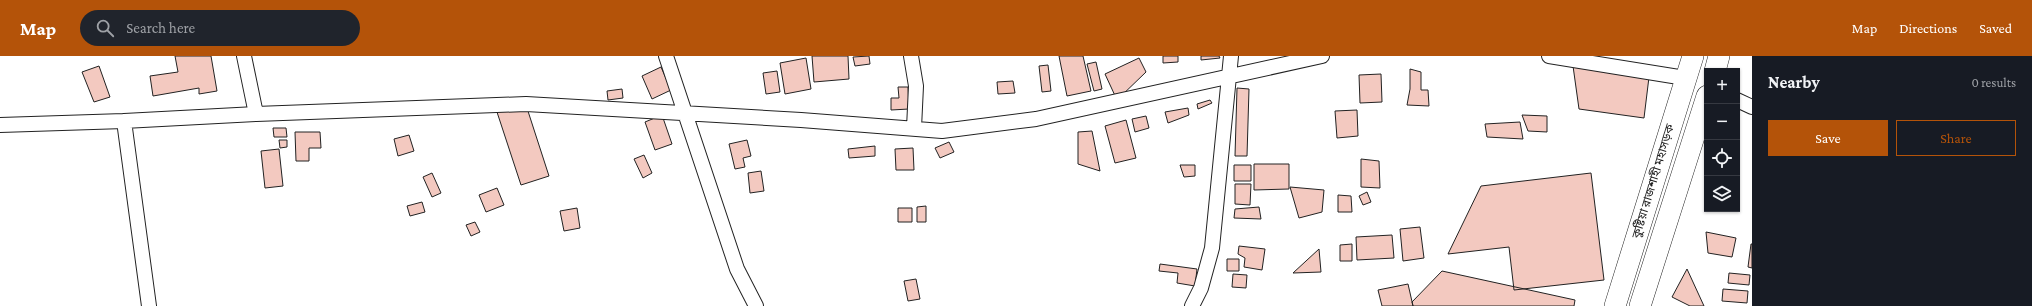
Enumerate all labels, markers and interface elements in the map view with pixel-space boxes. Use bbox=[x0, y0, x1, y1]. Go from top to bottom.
search box bbox=[80, 10, 360, 46]
icon: search bbox=[94, 17, 116, 39]
text: Map bbox=[20, 18, 56, 39]
text: Search here bbox=[126, 20, 195, 36]
text: Map bbox=[1852, 20, 1877, 36]
text: Directions bbox=[1899, 20, 1957, 36]
text: Saved bbox=[1979, 20, 2012, 36]
map controls bbox=[1704, 68, 1740, 212]
button: + bbox=[1704, 68, 1740, 104]
text: Nearby bbox=[1768, 73, 1820, 92]
text: 0 results bbox=[1971, 75, 2016, 90]
button: − bbox=[1704, 104, 1740, 140]
button: Save bbox=[1768, 120, 1888, 156]
button: Share bbox=[1896, 120, 2016, 156]
street label: কুষ্টিয়া রাজশাহী মহাসড়ক bbox=[1628, 122, 1678, 241]
button: locate bbox=[1704, 140, 1740, 176]
button: layers bbox=[1704, 176, 1740, 212]

